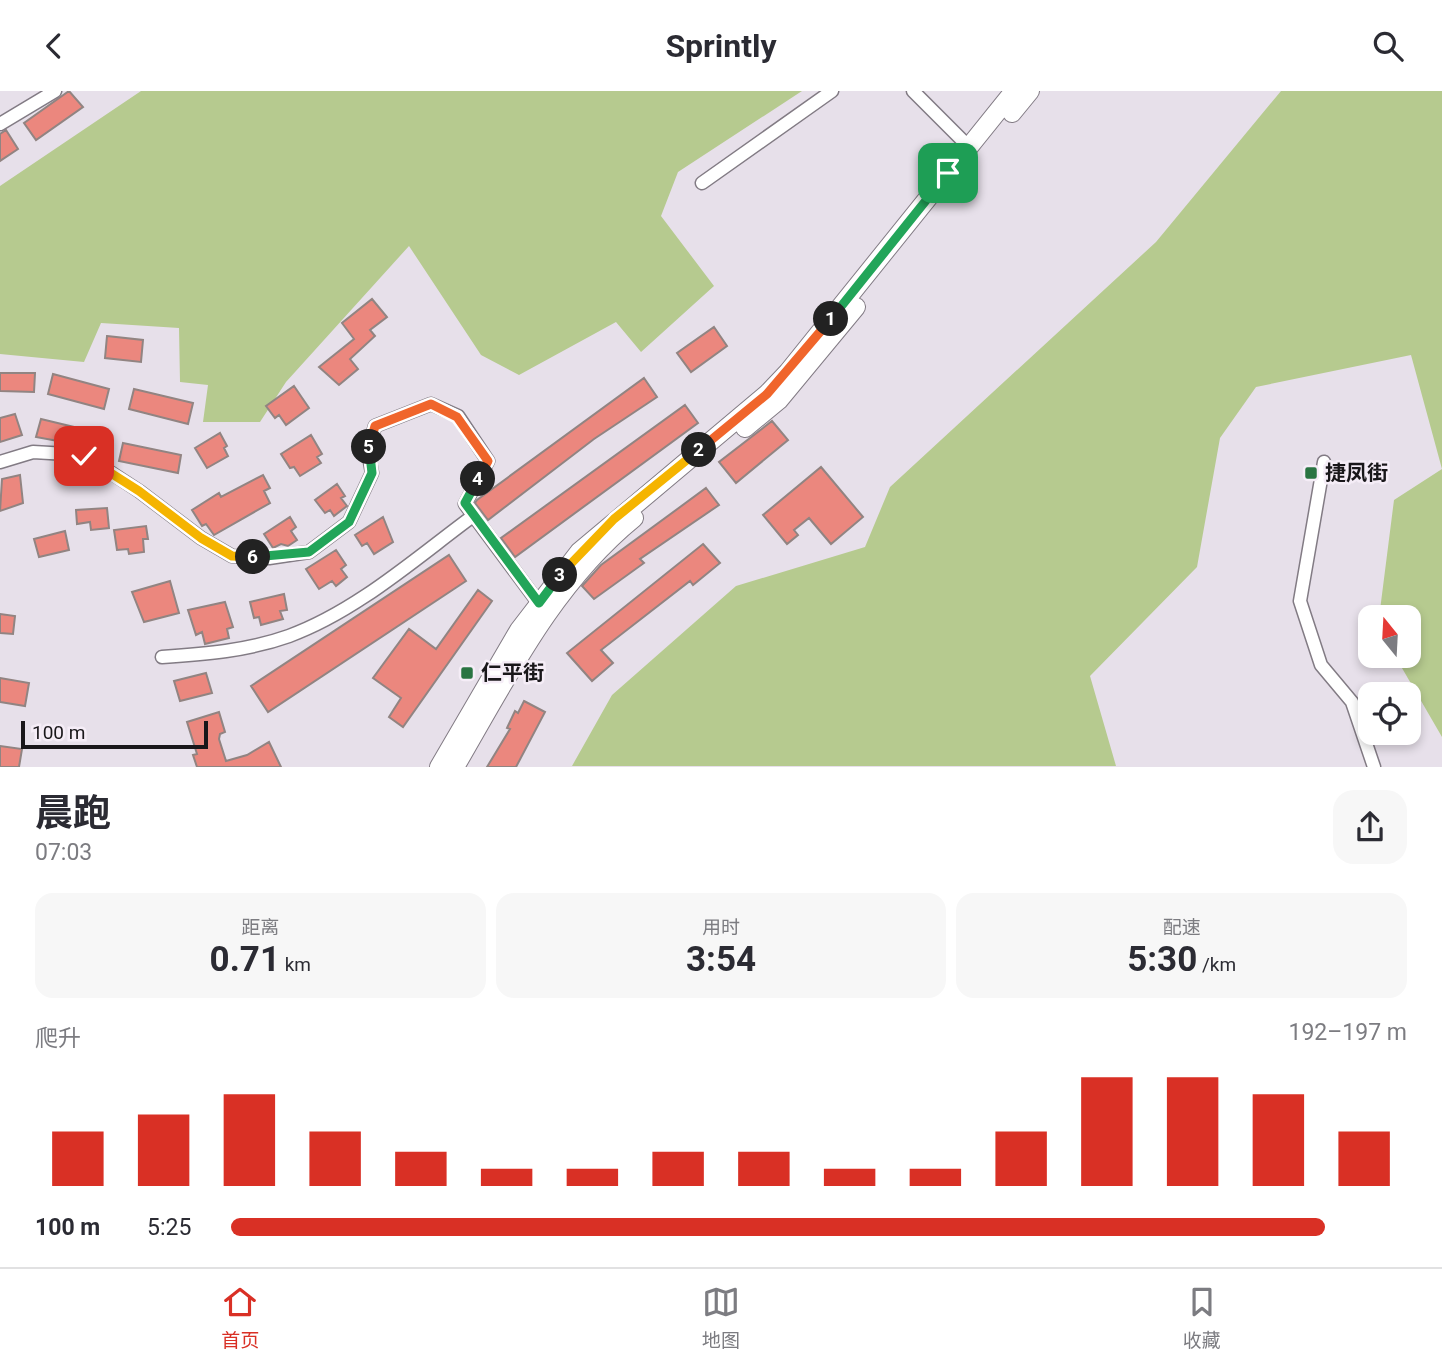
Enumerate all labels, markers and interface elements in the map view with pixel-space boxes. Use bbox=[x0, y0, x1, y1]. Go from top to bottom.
icon: back bbox=[35, 27, 73, 65]
text: Sprintly bbox=[665, 27, 777, 65]
icon: search bbox=[1369, 27, 1407, 65]
pin bbox=[918, 143, 978, 203]
icon: arrive bbox=[929, 154, 967, 192]
pin: 1 bbox=[814, 301, 848, 337]
text: 1 bbox=[825, 307, 836, 330]
pin bbox=[54, 426, 114, 486]
pin: 5 bbox=[352, 429, 386, 465]
pin: 2 bbox=[682, 433, 716, 467]
text: 5 bbox=[363, 435, 374, 458]
icon: check bbox=[65, 437, 103, 475]
text: 2 bbox=[693, 438, 704, 461]
pin: 4 bbox=[461, 461, 496, 497]
place label: 捷凤街 bbox=[1325, 461, 1388, 485]
marker: 捷凤街 bbox=[1303, 465, 1319, 481]
text: 4 bbox=[472, 467, 483, 490]
pin: 6 bbox=[236, 539, 270, 575]
text: 6 bbox=[247, 545, 258, 568]
pin: 3 bbox=[542, 557, 578, 593]
text: 3 bbox=[554, 563, 565, 586]
north arrow bbox=[1358, 605, 1421, 669]
map controls bbox=[1358, 605, 1421, 745]
place label: 仁平街 bbox=[481, 661, 544, 685]
marker: 仁平街 bbox=[459, 665, 475, 681]
button: locate bbox=[1358, 682, 1421, 745]
scale bar bbox=[21, 717, 208, 749]
text: 100 m bbox=[32, 721, 85, 744]
button: share bbox=[1333, 790, 1407, 864]
text: 晨跑 bbox=[35, 791, 111, 835]
text: 07:03 bbox=[35, 839, 92, 866]
text: 距离 bbox=[241, 916, 279, 939]
text: 用时 bbox=[702, 916, 740, 939]
text: 配速 bbox=[1163, 916, 1201, 939]
text: 0.71 bbox=[210, 939, 280, 980]
text: 3:54 bbox=[686, 939, 756, 980]
text: 5:30 bbox=[1127, 939, 1197, 980]
text: km bbox=[280, 953, 311, 976]
text: /km bbox=[1197, 953, 1236, 976]
text: 192–197 m bbox=[1288, 1019, 1407, 1046]
text: 爬升 bbox=[35, 1025, 81, 1052]
text: 100 m bbox=[35, 1214, 100, 1241]
text: 5:25 bbox=[147, 1214, 191, 1241]
tab: 首页 bbox=[221, 1283, 259, 1352]
tab: 地图 bbox=[702, 1283, 740, 1352]
tab: 收藏 bbox=[1183, 1283, 1221, 1352]

